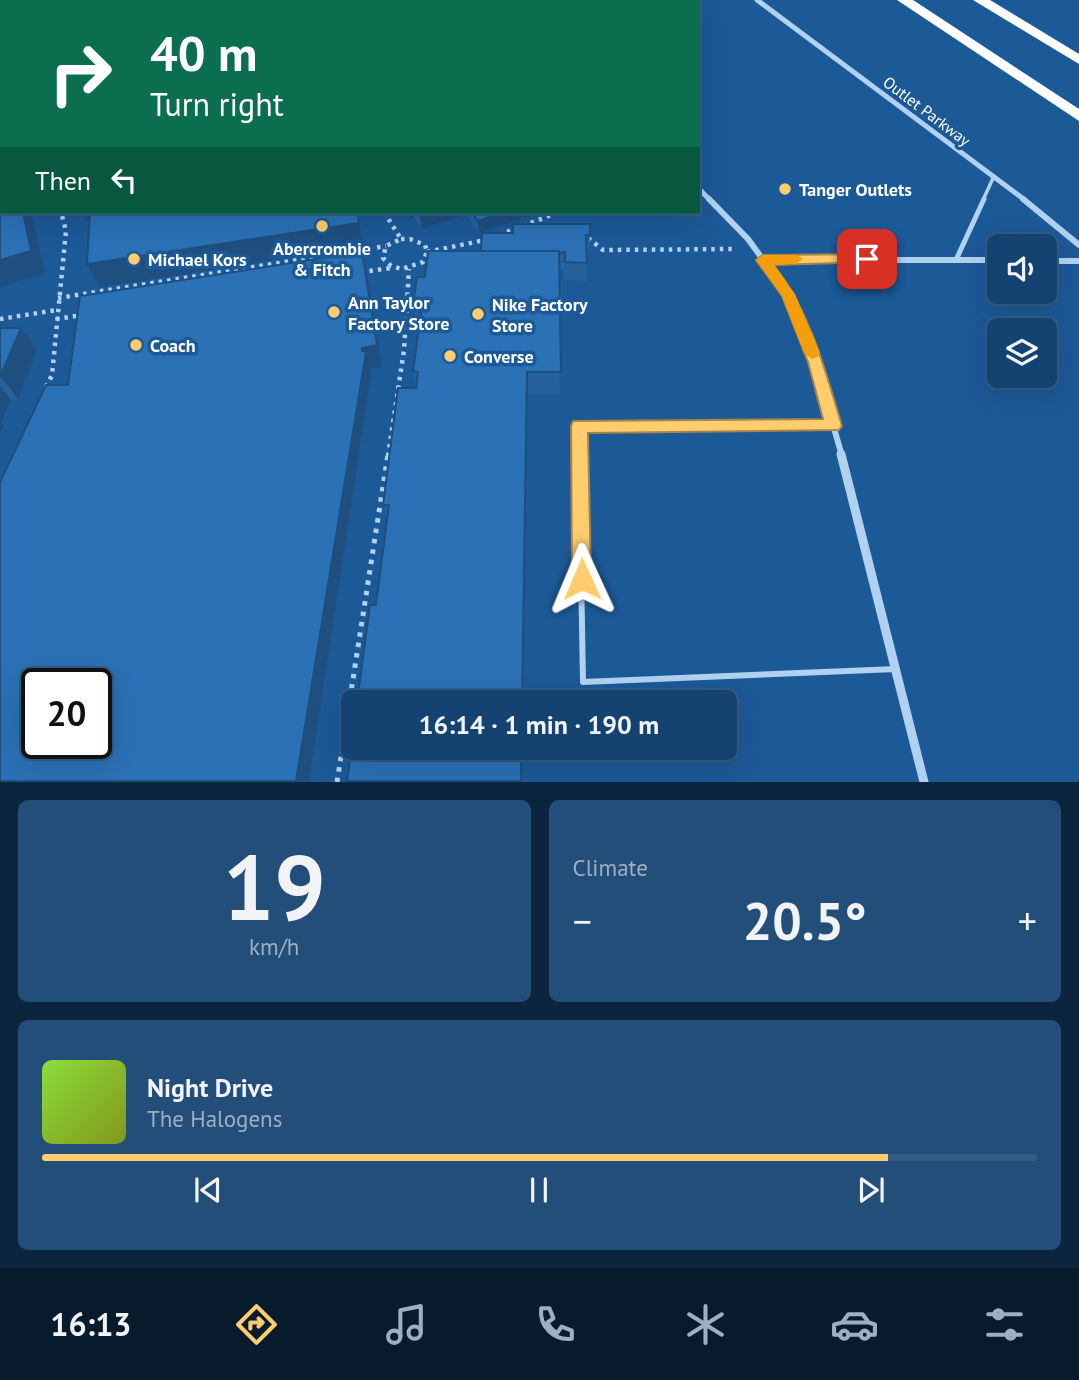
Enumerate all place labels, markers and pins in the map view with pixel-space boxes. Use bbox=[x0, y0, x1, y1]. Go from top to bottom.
place label: Tanger Outlets bbox=[799, 178, 912, 201]
marker: Tanger Outlets bbox=[777, 181, 793, 197]
marker: Abercrombie & Fitch bbox=[314, 218, 330, 234]
pin bbox=[837, 229, 897, 289]
place label: Abercrombie & Fitch bbox=[273, 237, 371, 281]
place label: Michael Kors bbox=[148, 248, 247, 271]
marker: Michael Kors bbox=[126, 251, 142, 267]
place label: Ann Taylor Factory Store bbox=[348, 291, 449, 335]
place label: Nike Factory Store bbox=[492, 293, 588, 337]
marker: Ann Taylor Factory Store bbox=[326, 304, 342, 320]
marker: Nike Factory Store bbox=[470, 306, 486, 322]
place label: Coach bbox=[150, 334, 196, 357]
marker: Coach bbox=[128, 337, 144, 353]
place label: Converse bbox=[464, 345, 534, 368]
marker: Converse bbox=[442, 348, 458, 364]

